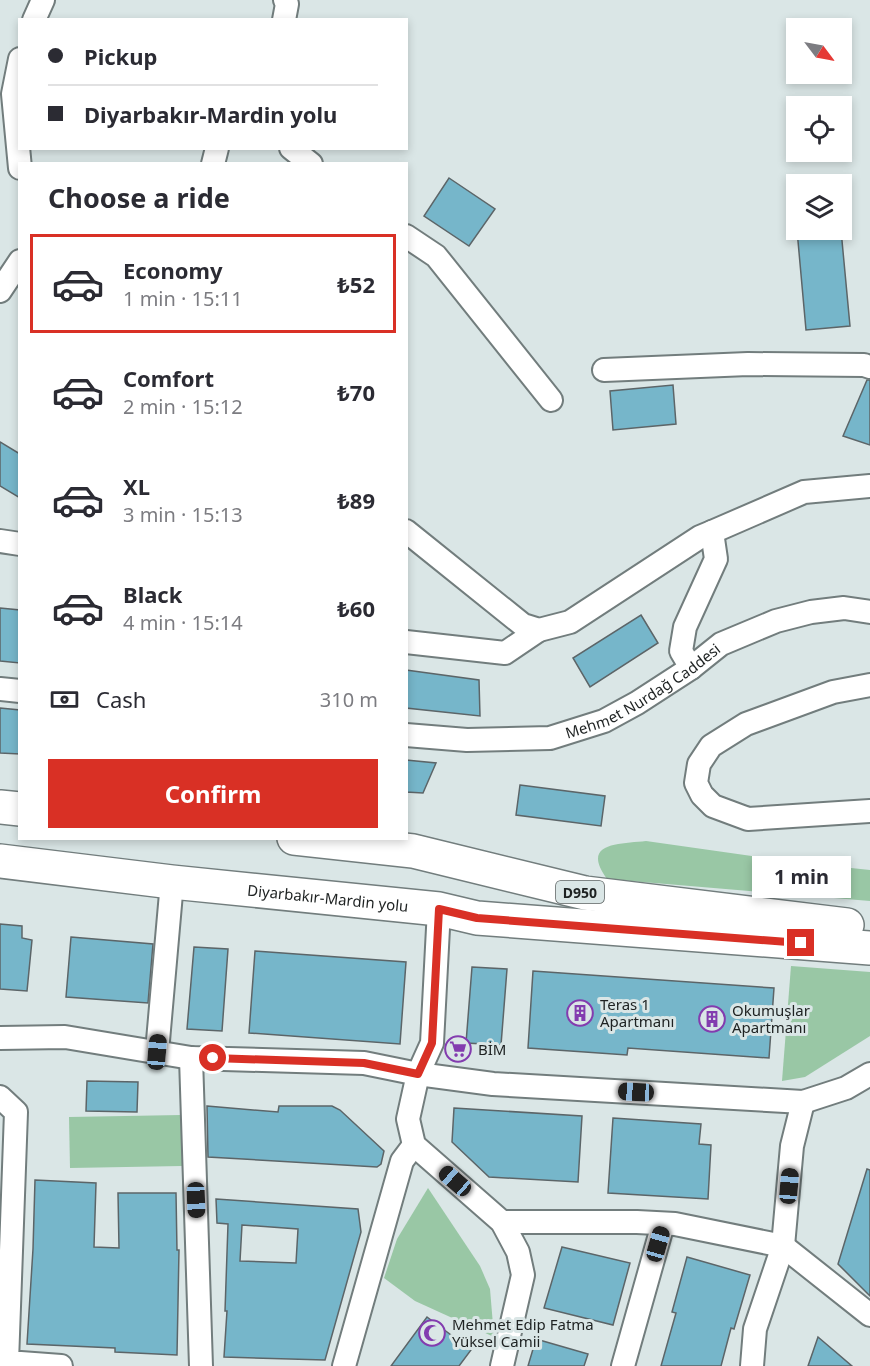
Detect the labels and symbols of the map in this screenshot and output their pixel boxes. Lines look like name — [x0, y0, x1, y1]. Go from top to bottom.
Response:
north arrow — [786, 18, 852, 84]
street label: Mehmet Nurdağ Caddesi — [563, 639, 724, 743]
callout: 1 min — [752, 856, 850, 898]
street label: Diyarbakır-Mardin yolu — [246, 880, 409, 916]
road number: D950 — [556, 881, 604, 903]
route end — [787, 929, 814, 956]
place label: Teras 1 Apartmanı — [600, 994, 674, 1031]
building icon: Teras 1 Apartmanı — [565, 998, 595, 1028]
place label: Okumuşlar Apartmanı — [732, 1000, 810, 1037]
building icon: Okumuşlar Apartmanı — [697, 1004, 727, 1034]
car — [146, 1033, 168, 1071]
supermarket icon: BİM — [443, 1034, 473, 1064]
place label: BİM — [478, 1039, 506, 1059]
route start — [199, 1044, 226, 1071]
car — [618, 1082, 654, 1102]
car — [436, 1162, 474, 1200]
car — [778, 1167, 800, 1205]
car — [186, 1182, 206, 1218]
car — [644, 1224, 672, 1264]
place label: Mehmet Edip Fatma Yüksel Camii — [452, 1314, 594, 1351]
mosque icon: Mehmet Edip Fatma Yüksel Camii — [417, 1318, 447, 1348]

